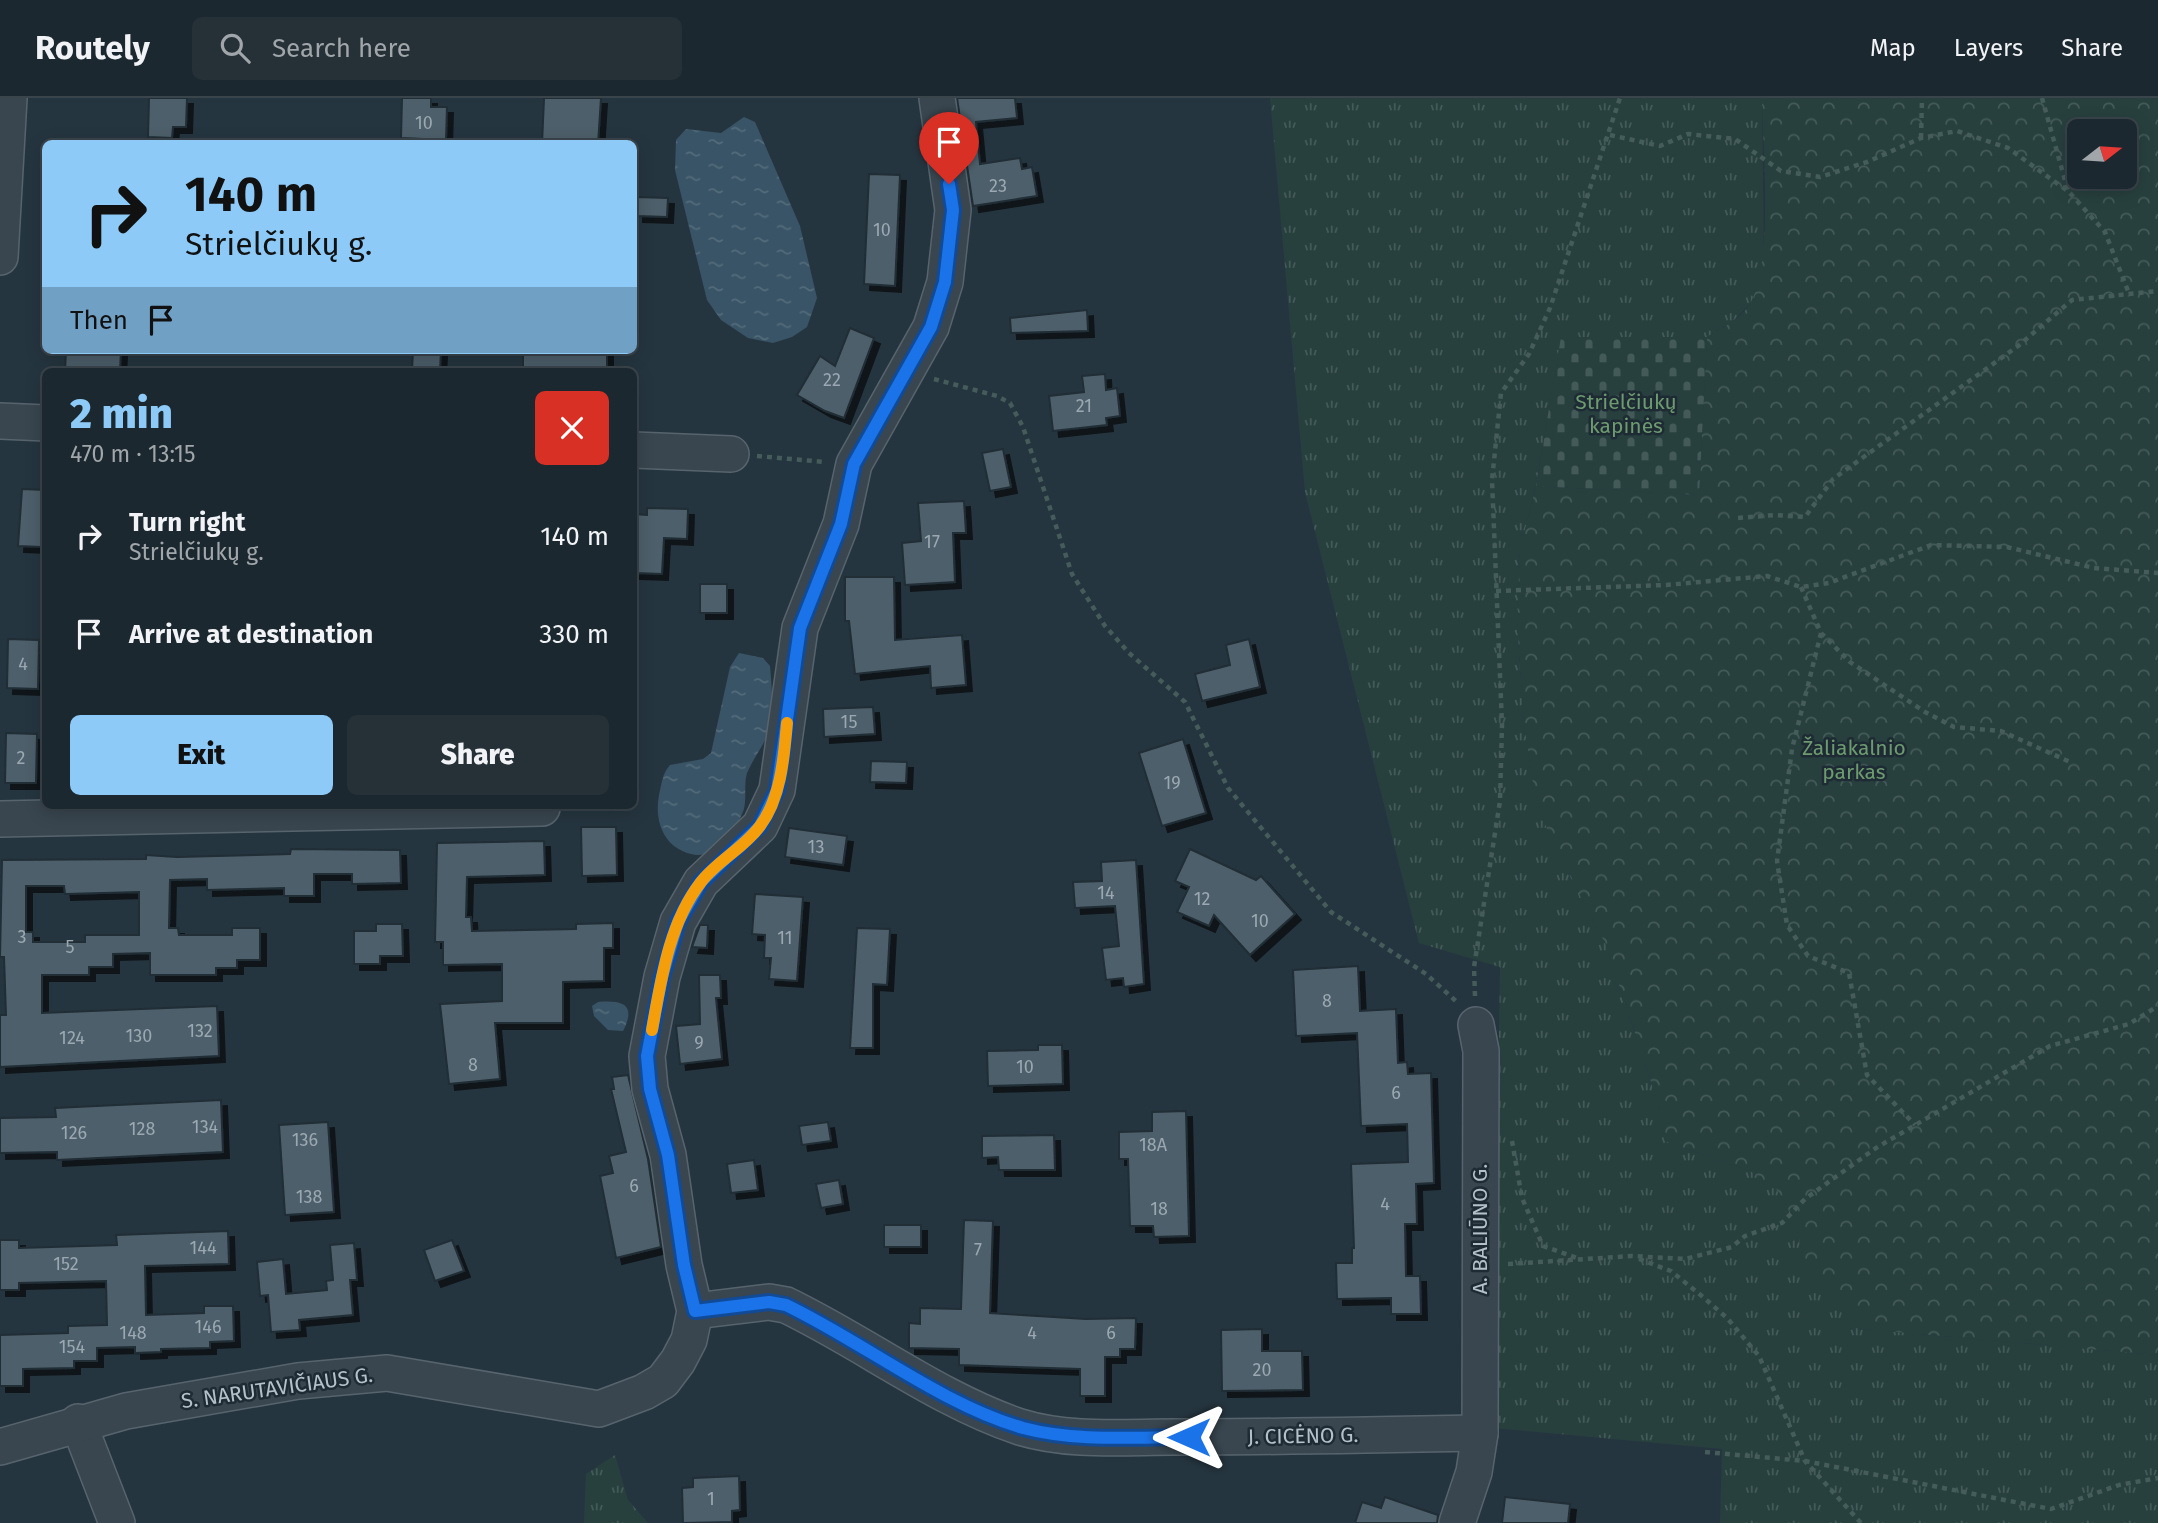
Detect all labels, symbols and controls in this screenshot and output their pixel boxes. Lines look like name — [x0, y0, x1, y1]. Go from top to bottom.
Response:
search box — [192, 17, 682, 80]
text: Routely — [35, 28, 150, 68]
icon: search — [216, 29, 254, 67]
text: Search here — [272, 33, 411, 64]
text: Map — [1870, 34, 1916, 62]
text: Layers — [1954, 34, 2023, 62]
text: Share — [2061, 34, 2123, 62]
house number: 10 — [415, 112, 433, 134]
pin — [919, 112, 979, 184]
north arrow — [2067, 119, 2137, 189]
map controls — [2067, 119, 2137, 189]
icon: arrive — [930, 123, 968, 161]
text: 140 m — [185, 165, 317, 224]
icon: right — [70, 168, 161, 259]
house number: 23 — [989, 175, 1007, 197]
house number: 10 — [873, 219, 891, 241]
text: Strielčiukų g. — [185, 225, 373, 263]
icon: arrive — [142, 301, 180, 339]
text: Then — [70, 305, 128, 336]
house number: 22 — [823, 369, 841, 391]
text: 2 min — [70, 389, 173, 439]
park label: Strielčiukų kapinės — [1575, 389, 1677, 439]
button: close — [535, 391, 609, 465]
house number: 21 — [1076, 395, 1092, 417]
text: 470 m · 13:15 — [70, 440, 196, 468]
text: Turn right — [129, 507, 246, 538]
icon: right — [70, 517, 108, 555]
text: 140 m — [540, 521, 609, 552]
house number: 17 — [924, 531, 940, 553]
text: Strielčiukų g. — [129, 538, 264, 566]
icon: arrive — [70, 615, 108, 653]
text: Arrive at destination — [129, 619, 373, 650]
text: 330 m — [539, 619, 609, 650]
house number: 4 — [18, 653, 28, 675]
house number: 15 — [841, 711, 857, 733]
button: Exit — [70, 715, 333, 795]
button: Share — [347, 715, 609, 795]
park label: Žaliakalnio parkas — [1802, 735, 1906, 785]
house number: 2 — [17, 747, 26, 769]
house number: 19 — [1163, 772, 1181, 794]
house number: 13 — [808, 836, 824, 858]
house number: 14 — [1097, 882, 1115, 904]
house number: 12 — [1194, 888, 1210, 910]
house number: 10 — [1251, 910, 1269, 932]
house number: 3 — [18, 926, 26, 948]
house number: 11 — [777, 927, 793, 949]
house number: 5 — [65, 936, 75, 958]
house number: 8 — [1322, 990, 1332, 1012]
house number: 132 — [187, 1020, 213, 1042]
house number: 130 — [126, 1025, 152, 1047]
house number: 124 — [59, 1027, 85, 1049]
house number: 9 — [694, 1032, 704, 1054]
house number: 8 — [468, 1054, 478, 1076]
house number: 10 — [1016, 1056, 1034, 1078]
house number: 6 — [1391, 1082, 1401, 1104]
house number: 134 — [192, 1116, 219, 1138]
house number: 128 — [129, 1118, 155, 1140]
house number: 126 — [61, 1122, 87, 1144]
house number: 136 — [292, 1129, 318, 1151]
house number: 18A — [1139, 1134, 1168, 1156]
street label: A. BALIŪNO G. — [1467, 1164, 1493, 1294]
house number: 6 — [629, 1175, 639, 1197]
house number: 138 — [296, 1186, 322, 1208]
house number: 4 — [1380, 1193, 1390, 1215]
house number: 18 — [1150, 1198, 1168, 1220]
house number: 144 — [190, 1237, 217, 1259]
house number: 7 — [974, 1239, 982, 1261]
house number: 152 — [53, 1253, 79, 1275]
house number: 146 — [195, 1316, 221, 1338]
house number: 148 — [119, 1322, 147, 1344]
house number: 4 — [1027, 1322, 1037, 1344]
house number: 6 — [1106, 1322, 1116, 1344]
house number: 154 — [59, 1336, 86, 1358]
house number: 20 — [1253, 1359, 1271, 1381]
street label: S. NARUTAVIČIAUS G. — [180, 1362, 374, 1414]
position arrow — [1152, 1400, 1226, 1474]
street label: J. CICĖNO G. — [1247, 1422, 1359, 1450]
house number: 1 — [707, 1488, 715, 1510]

